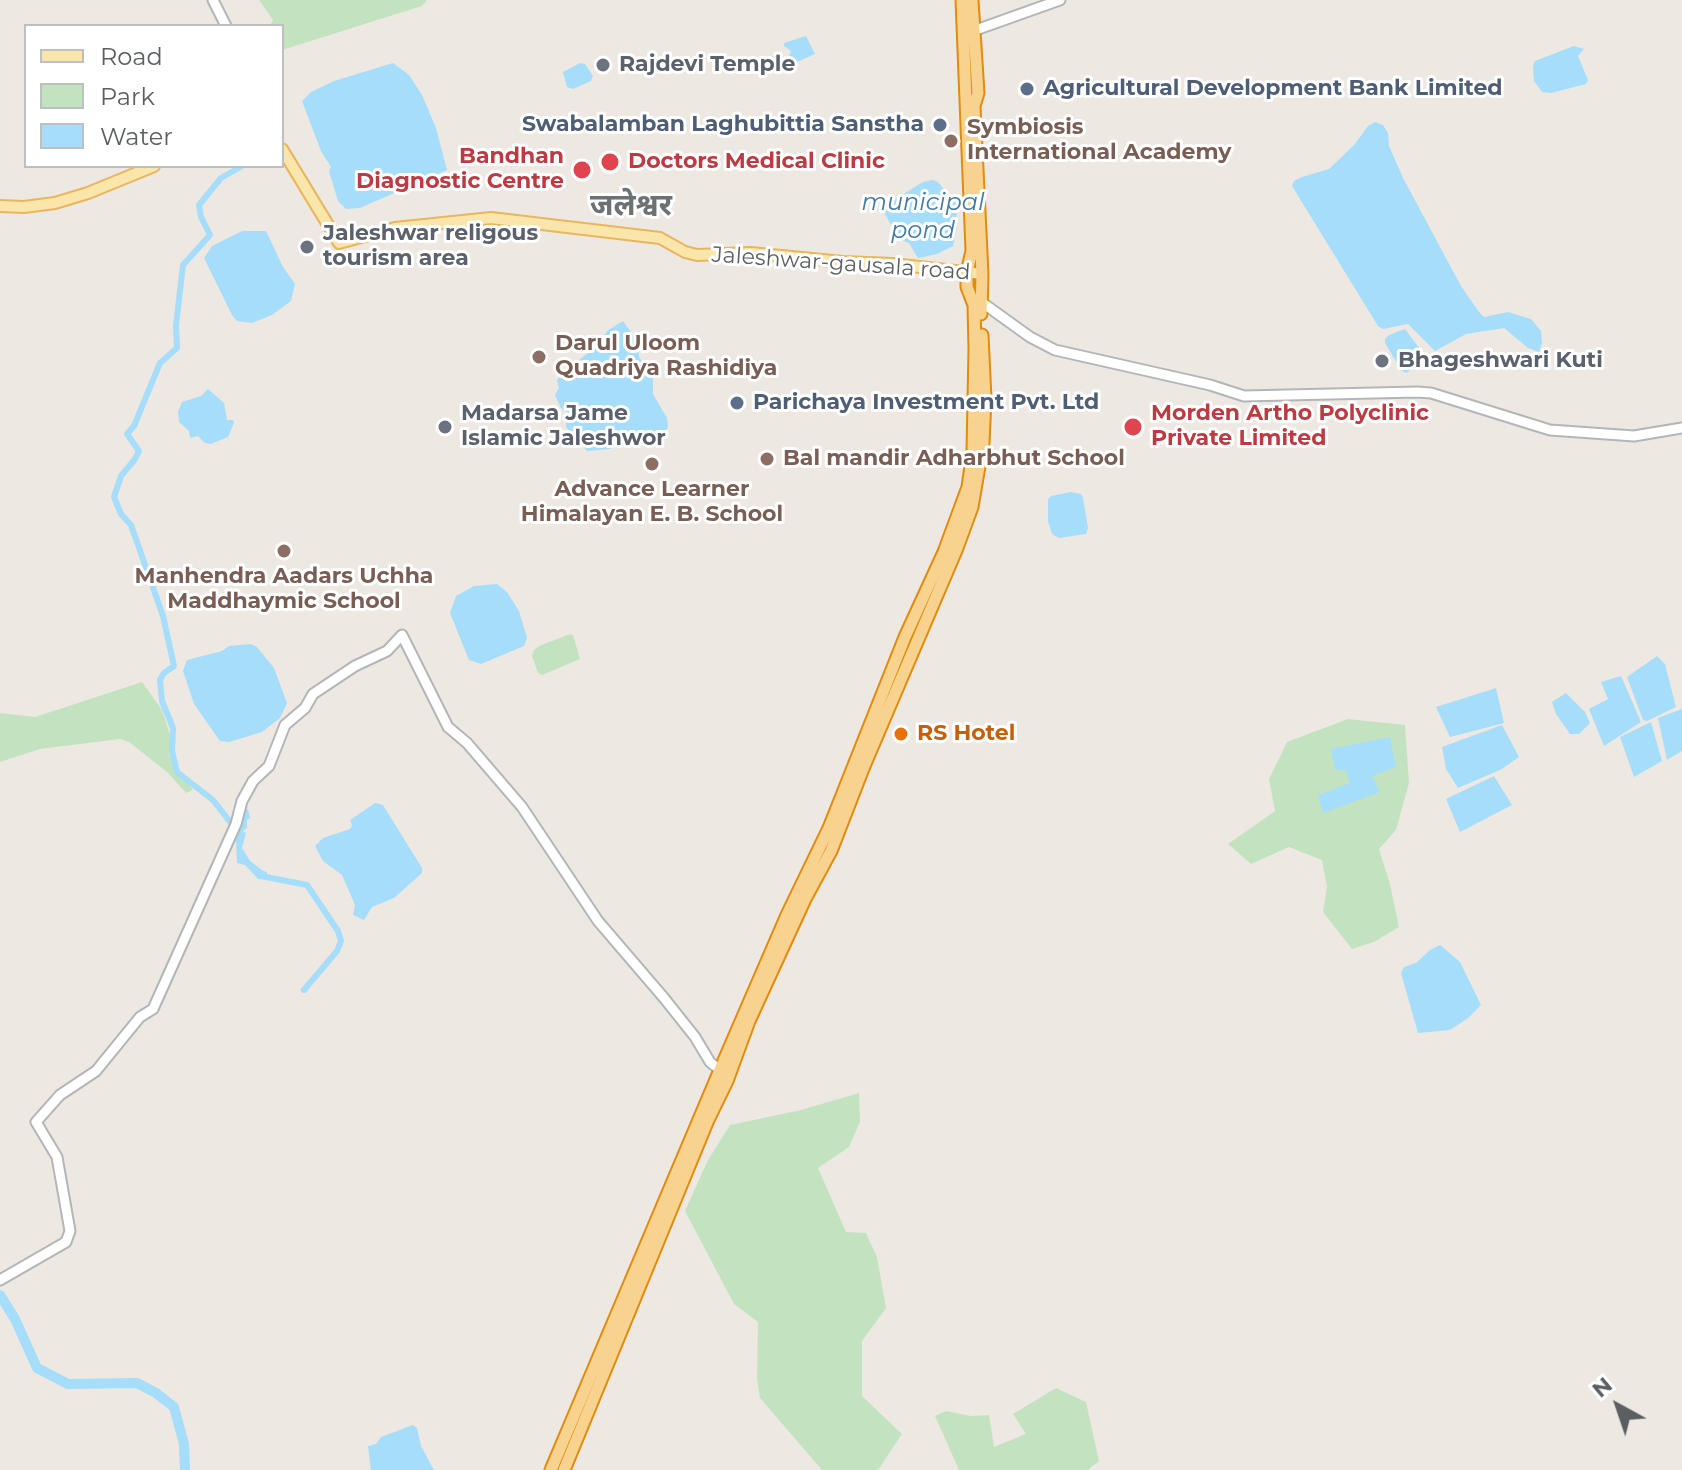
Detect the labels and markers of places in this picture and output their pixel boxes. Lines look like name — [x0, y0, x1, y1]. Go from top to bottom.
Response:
place label: Rajdevi Temple — [619, 52, 795, 78]
marker: Rajdevi Temple — [594, 56, 612, 74]
place label: Agricultural Development Bank Limited — [1043, 76, 1503, 102]
marker: Agricultural Development Bank Limited — [1018, 80, 1036, 98]
place label: Swabalamban Laghubittia Sanstha — [522, 112, 924, 138]
place label: Symbiosis International Academy — [967, 115, 1231, 166]
marker: Swabalamban Laghubittia Sanstha — [931, 116, 949, 134]
marker: Symbiosis International Academy — [942, 132, 960, 150]
place label: Bandhan Diagnostic Centre — [356, 144, 564, 196]
place label: Doctors Medical Clinic — [628, 149, 885, 175]
marker: Doctors Medical Clinic — [599, 151, 621, 173]
marker: Bandhan Diagnostic Centre — [571, 159, 593, 181]
place label: Jaleshwar religous tourism area — [323, 221, 538, 272]
marker: Jaleshwar religous tourism area — [298, 238, 316, 256]
place label: Darul Uloom Quadriya Rashidiya — [555, 331, 777, 382]
marker: Darul Uloom Quadriya Rashidiya — [530, 348, 548, 366]
place label: Bhageshwari Kuti — [1398, 348, 1603, 374]
marker: Bhageshwari Kuti — [1373, 352, 1391, 370]
place label: Parichaya Investment Pvt. Ltd — [753, 390, 1099, 416]
marker: Parichaya Investment Pvt. Ltd — [728, 394, 746, 412]
place label: Madarsa Jame Islamic Jaleshwor — [461, 401, 666, 452]
place label: Morden Artho Polyclinic Private Limited — [1151, 401, 1429, 452]
marker: Morden Artho Polyclinic Private Limited — [1122, 416, 1144, 438]
marker: Madarsa Jame Islamic Jaleshwor — [436, 418, 454, 436]
place label: Bal mandir Adharbhut School — [783, 446, 1125, 472]
marker: Bal mandir Adharbhut School — [758, 450, 776, 468]
marker: Advance Learner Himalayan E. B. School — [643, 455, 661, 473]
place label: Advance Learner Himalayan E. B. School — [521, 477, 783, 528]
marker: Manhendra Aadars Uchha Maddhaymic School — [275, 542, 293, 560]
place label: Manhendra Aadars Uchha Maddhaymic School — [135, 564, 433, 616]
place label: RS Hotel — [917, 721, 1015, 747]
marker: RS Hotel — [892, 725, 910, 743]

